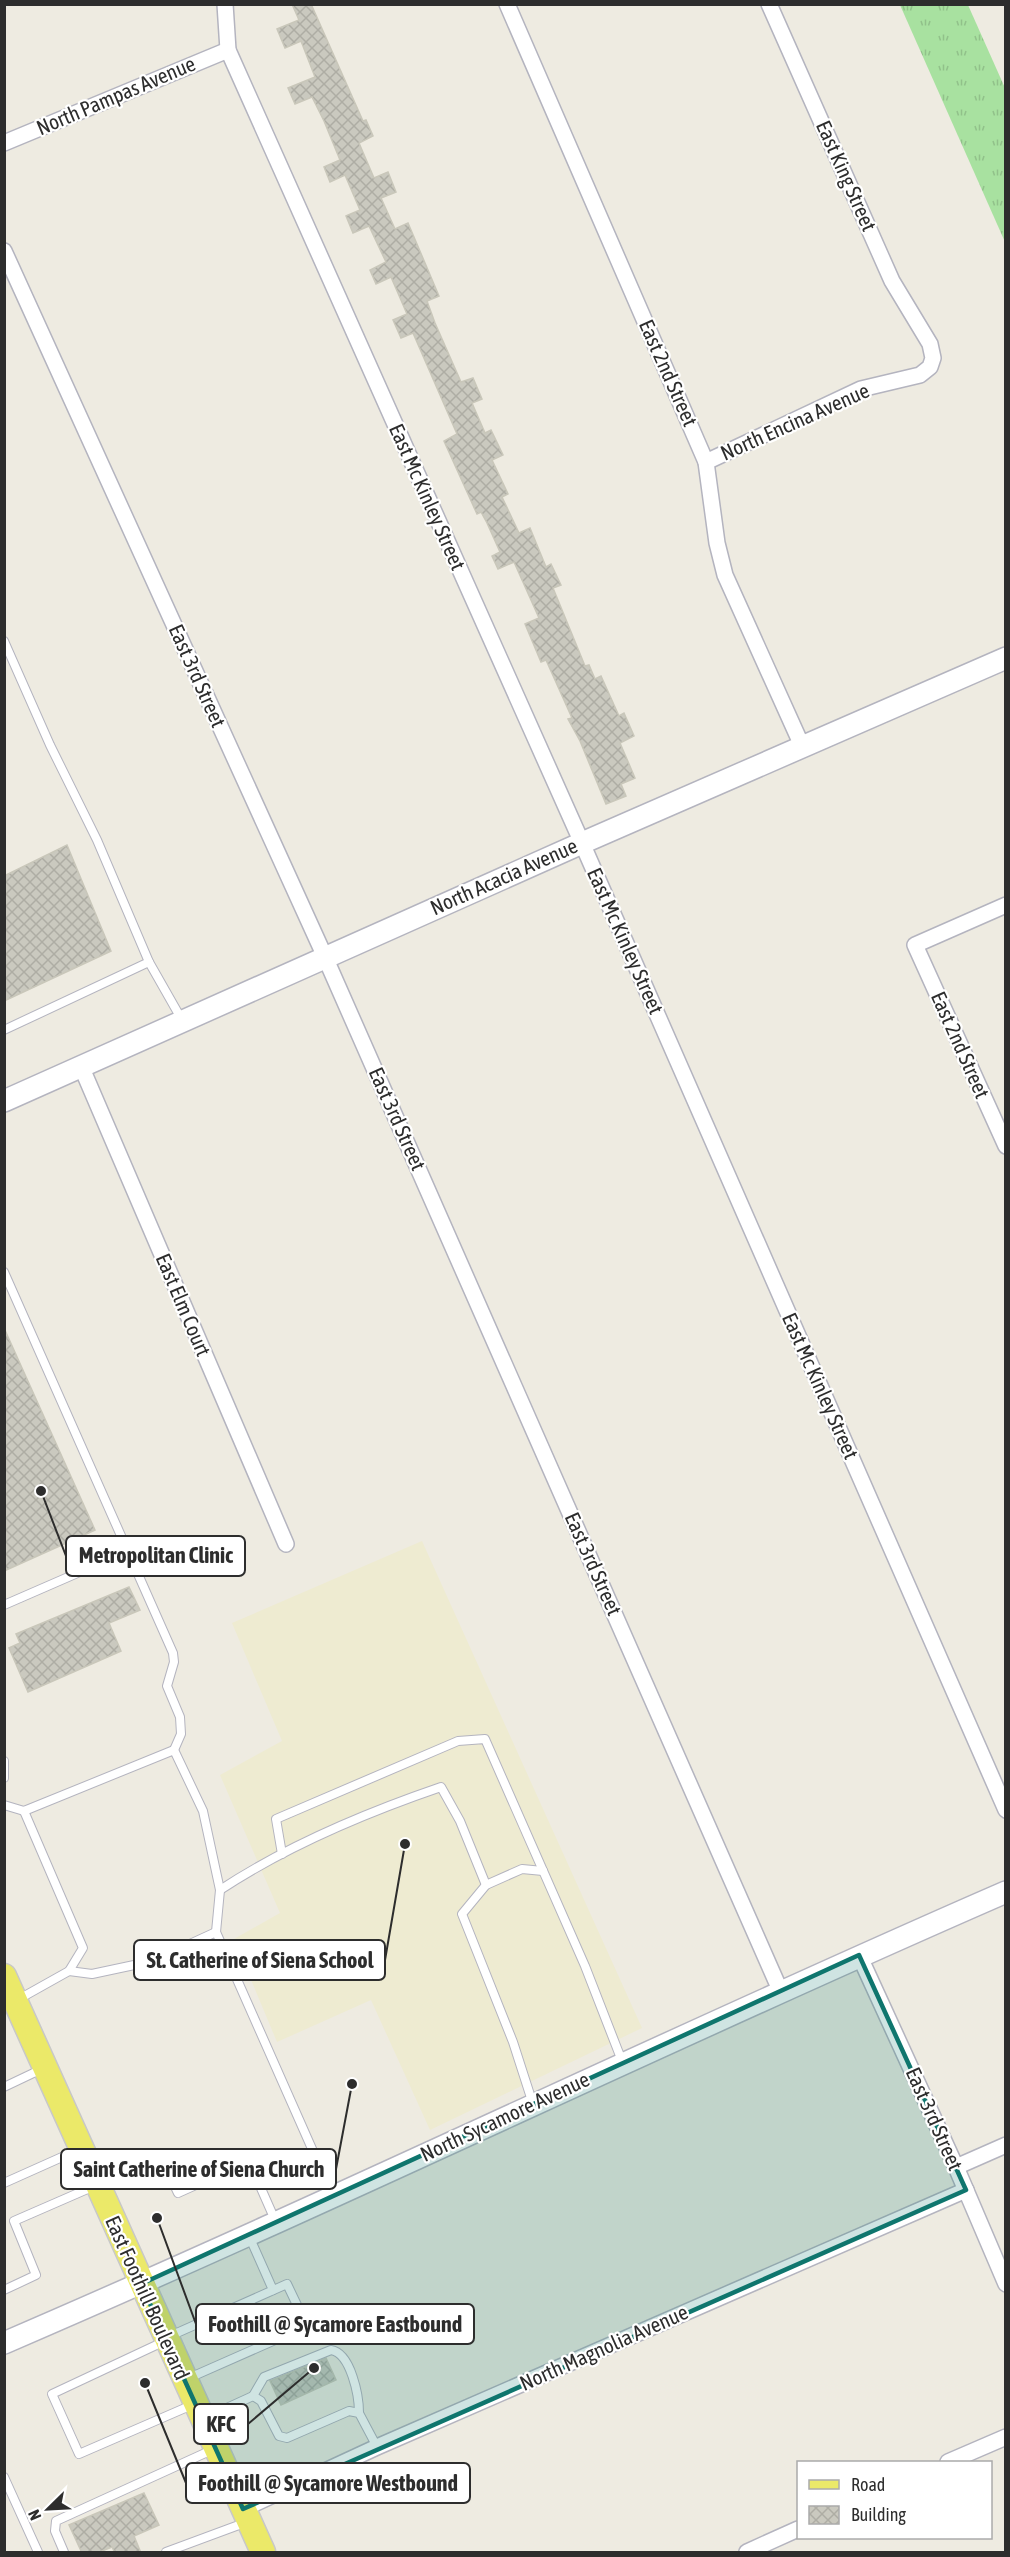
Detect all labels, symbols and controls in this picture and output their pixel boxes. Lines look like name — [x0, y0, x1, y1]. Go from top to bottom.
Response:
street label: North Pampas Avenue — [33, 51, 199, 139]
street label: East King Street — [812, 117, 882, 235]
street label: East 2nd Street — [635, 316, 703, 430]
street label: North Encina Avenue — [717, 378, 873, 465]
street label: East Mc Kinley Street — [385, 420, 471, 573]
street label: East 3rd Street — [165, 620, 231, 731]
street label: North Acacia Avenue — [426, 833, 581, 919]
street label: East Mc Kinley Street — [583, 864, 669, 1017]
street label: East 2nd Street — [927, 988, 995, 1102]
street label: East 3rd Street — [365, 1063, 431, 1174]
street label: East Elm Court — [152, 1250, 216, 1359]
street label: East Mc Kinley Street — [778, 1309, 864, 1462]
street label: East 3rd Street — [561, 1508, 627, 1619]
callout: Metropolitan Clinic — [66, 1536, 245, 1576]
text: Metropolitan Clinic — [79, 1542, 234, 1568]
callout: St. Catherine of Siena School — [134, 1940, 385, 1980]
text: St. Catherine of Siena School — [146, 1947, 375, 1973]
street label: East 3rd Street — [902, 2063, 968, 2174]
street label: North Sycamore Avenue — [416, 2066, 593, 2166]
callout: Saint Catherine of Siena Church — [61, 2149, 336, 2189]
text: Saint Catherine of Siena Church — [73, 2156, 325, 2182]
street label: East Foothill Boulevard — [101, 2212, 195, 2383]
street label: North Magnolia Avenue — [516, 2299, 691, 2395]
callout: Foothill @ Sycamore Eastbound — [196, 2304, 474, 2344]
text: Foothill @ Sycamore Eastbound — [208, 2311, 462, 2337]
callout: KFC — [194, 2404, 248, 2444]
text: KFC — [206, 2411, 236, 2437]
legend — [797, 2461, 992, 2539]
callout: Foothill @ Sycamore Westbound — [186, 2463, 470, 2503]
text: Foothill @ Sycamore Westbound — [198, 2470, 458, 2496]
text: Road — [851, 2474, 885, 2495]
north arrow — [18, 2479, 78, 2539]
text: Building — [851, 2504, 906, 2525]
text: N — [24, 2507, 44, 2523]

